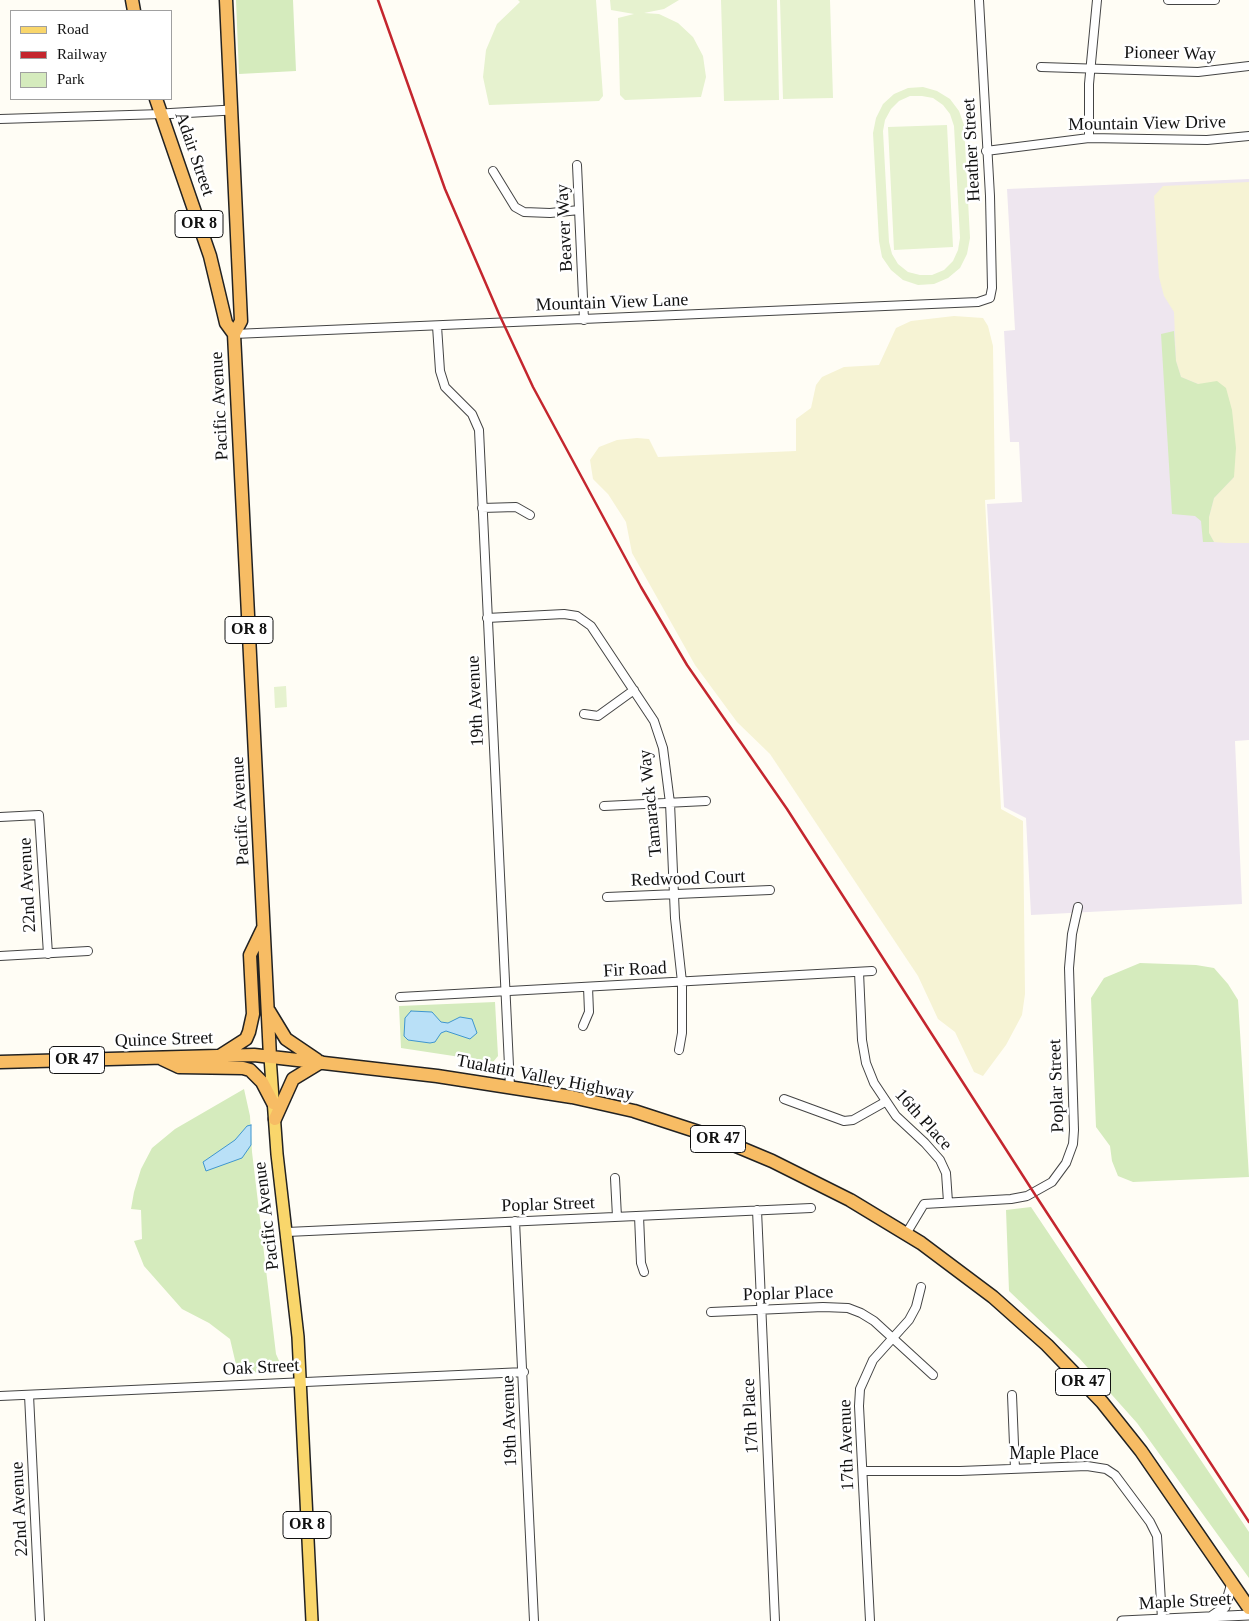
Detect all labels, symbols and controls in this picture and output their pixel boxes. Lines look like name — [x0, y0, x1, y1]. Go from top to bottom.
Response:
legend — [10, 10, 172, 100]
text: Road — [57, 21, 89, 37]
street label: Pioneer Way — [1124, 42, 1216, 66]
text: Railway — [57, 46, 107, 62]
text: Park — [57, 71, 85, 87]
street label: Heather Street — [959, 98, 985, 202]
street label: Adair Street — [170, 109, 218, 199]
street label: Mountain View Drive — [1068, 112, 1226, 136]
street label: Beaver Way — [552, 183, 578, 273]
road number: OR 8 — [175, 210, 223, 238]
street label: Mountain View Lane — [535, 290, 689, 316]
street label: Pacific Avenue — [206, 351, 234, 461]
road number: OR 8 — [225, 616, 273, 644]
street label: 19th Avenue — [463, 655, 489, 747]
street label: Tamarack Way — [635, 748, 667, 858]
street label: Pacific Avenue — [227, 756, 255, 866]
street label: 22nd Avenue — [15, 837, 41, 933]
street label: Redwood Court — [630, 866, 746, 892]
street label: Fir Road — [603, 958, 667, 982]
street label: Quince Street — [114, 1027, 214, 1053]
street label: Poplar Street — [1045, 1039, 1069, 1133]
road number: OR 47 — [50, 1046, 104, 1074]
street label: Tualatin Valley Highway — [454, 1050, 636, 1106]
street label: 16th Place — [890, 1085, 956, 1155]
road number: OR 47 — [690, 1126, 746, 1152]
street label: Pacific Avenue — [250, 1161, 284, 1271]
street label: Poplar Street — [501, 1193, 595, 1217]
street label: Poplar Place — [742, 1282, 834, 1306]
street label: Oak Street — [222, 1355, 300, 1381]
road number: OR 47 — [1056, 1368, 1110, 1395]
street label: 19th Avenue — [498, 1375, 522, 1467]
street label: 17th Place — [738, 1378, 764, 1454]
street label: 17th Avenue — [835, 1399, 859, 1491]
street label: Maple Place — [1009, 1443, 1099, 1465]
street label: 22nd Avenue — [7, 1461, 33, 1557]
road number: OR 8 — [283, 1512, 331, 1538]
street label: Maple Street — [1138, 1589, 1232, 1615]

